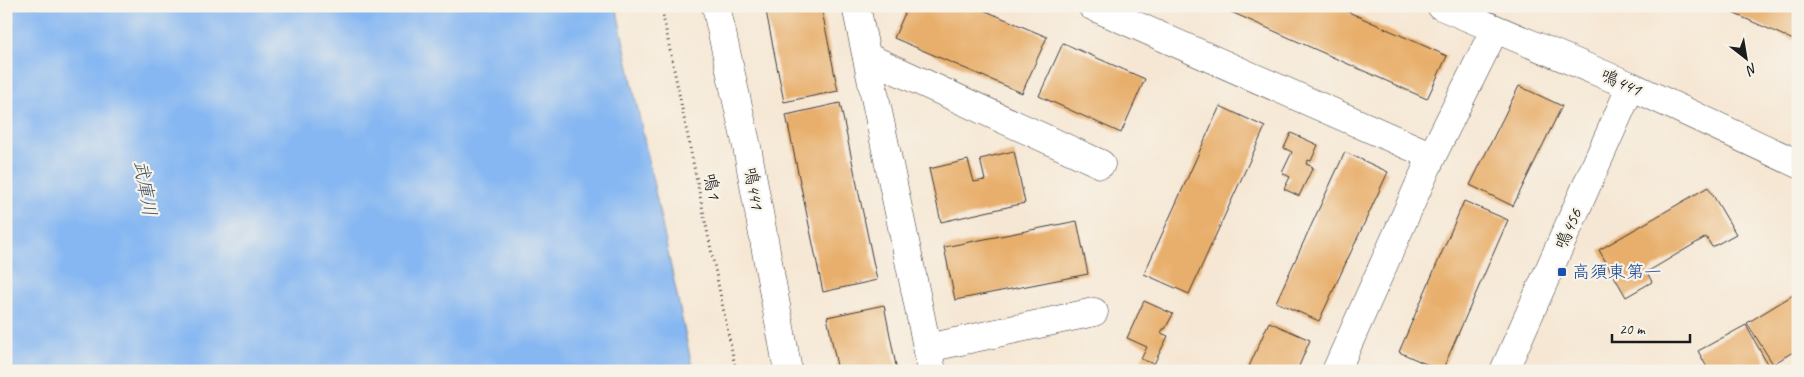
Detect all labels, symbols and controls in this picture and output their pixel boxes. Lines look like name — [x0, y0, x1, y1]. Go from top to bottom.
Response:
north arrow — [1722, 32, 1772, 82]
text: N — [1742, 59, 1761, 79]
street label: 鳴441 — [1597, 63, 1646, 101]
water label: 武庫川 — [128, 158, 162, 218]
street label: 鳴441 — [739, 165, 769, 212]
street label: 鳴1 — [699, 171, 726, 202]
street label: 鳴456 — [1549, 204, 1587, 253]
place label: 高須東第一 — [1572, 261, 1662, 283]
marker: 高須東第一 — [1556, 266, 1568, 278]
scale bar — [1612, 312, 1689, 344]
text: 20 m — [1619, 320, 1646, 339]

